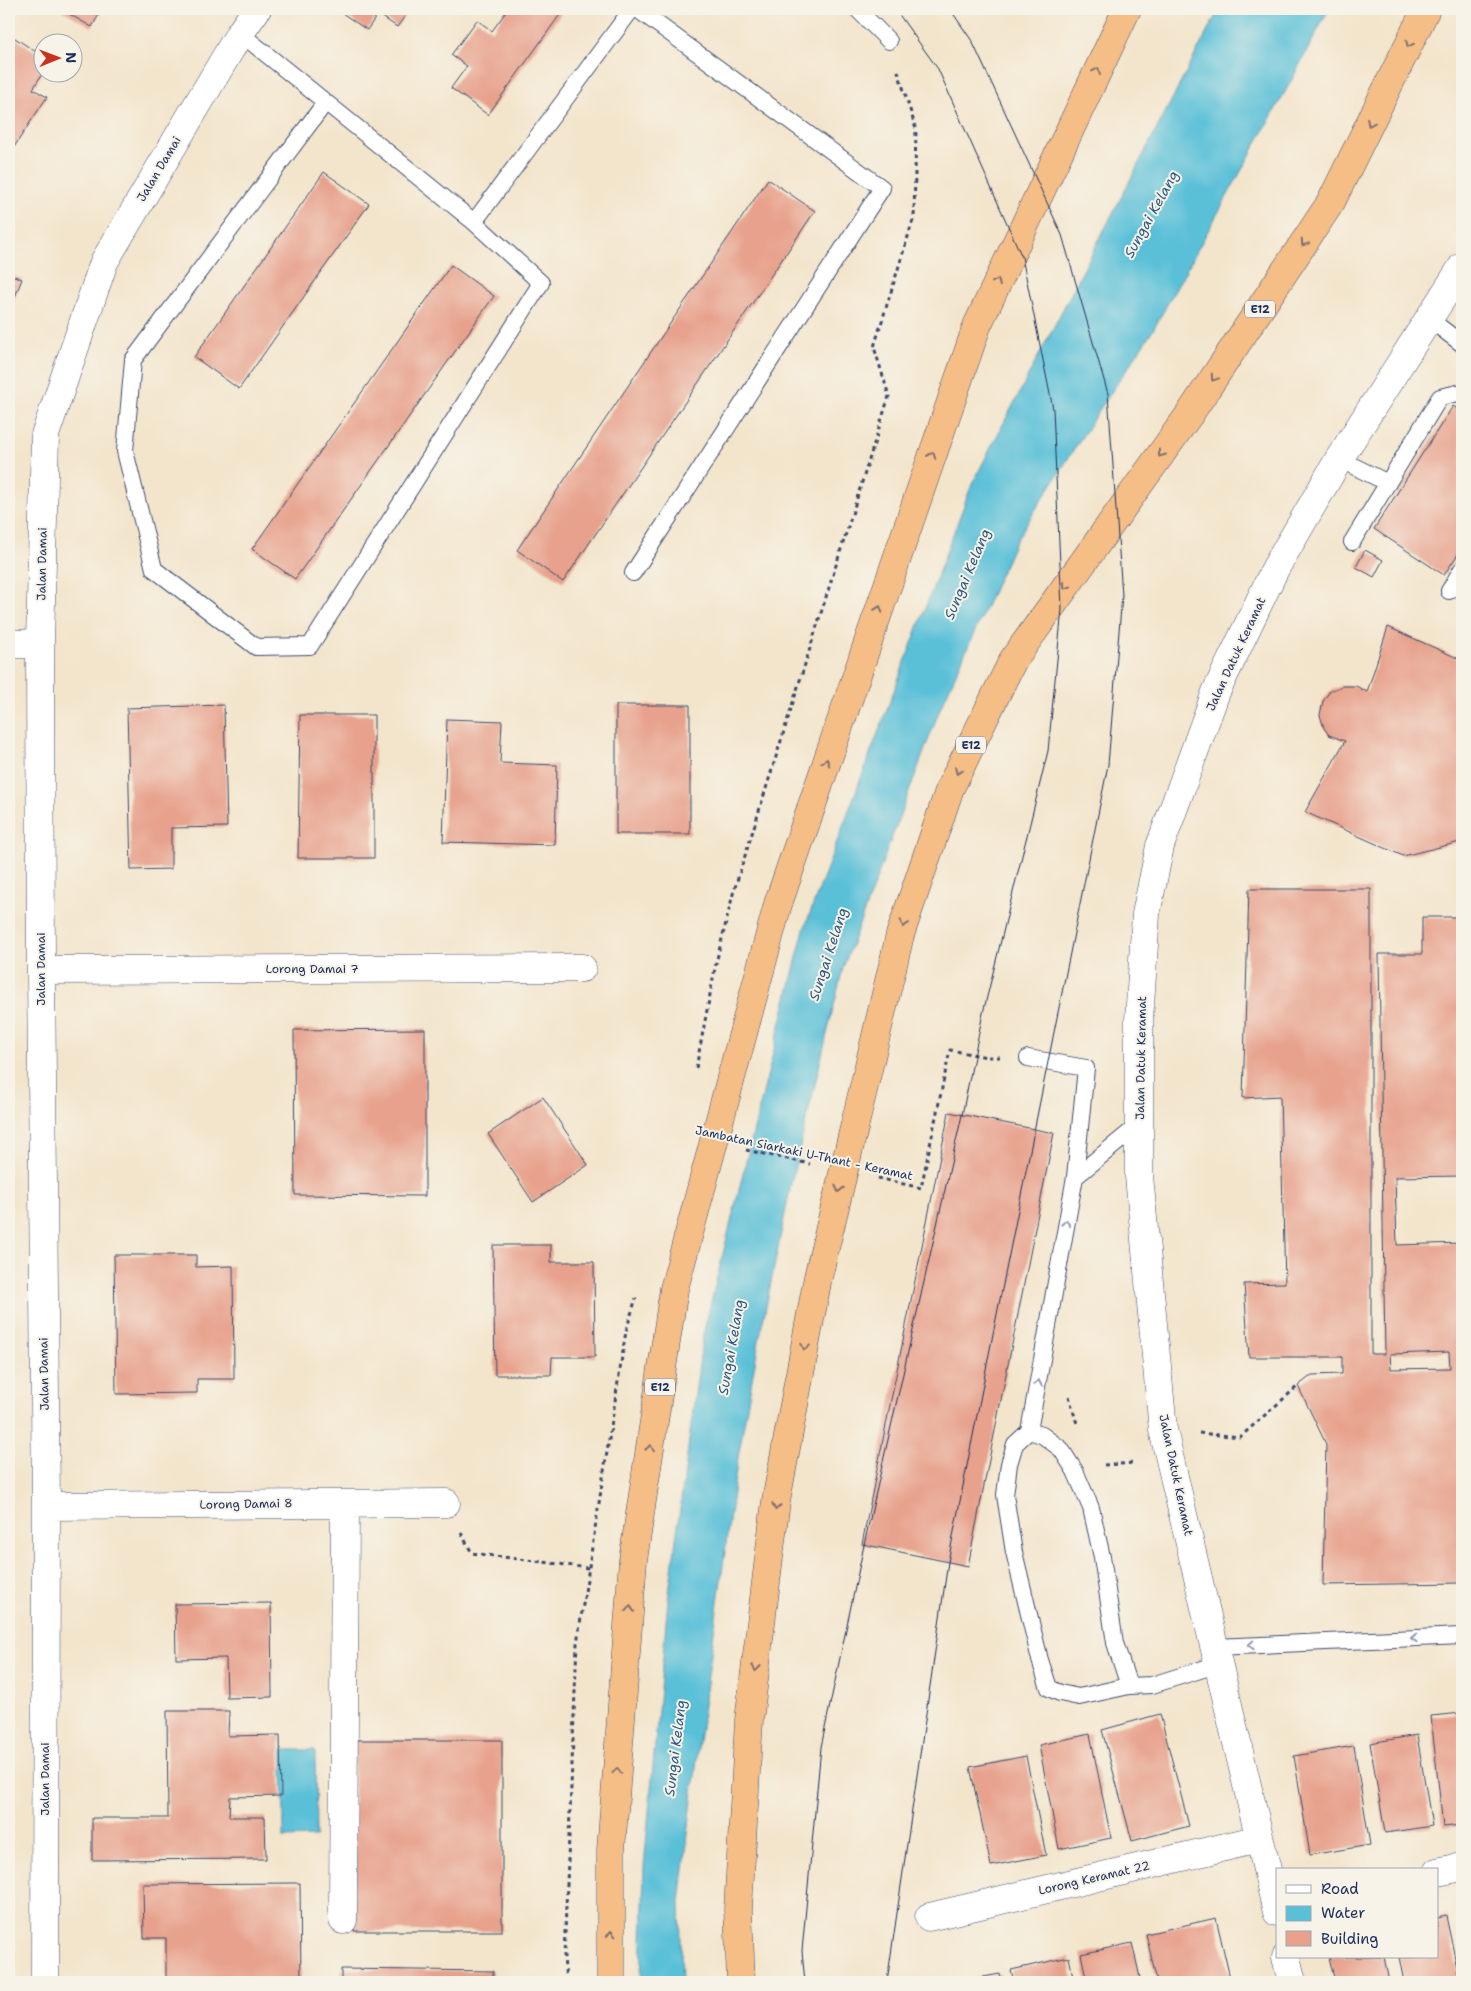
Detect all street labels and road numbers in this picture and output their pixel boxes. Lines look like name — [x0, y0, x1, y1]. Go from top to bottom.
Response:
street label: Jalan Damai — [133, 133, 185, 205]
road number: E12 — [1245, 300, 1275, 318]
street label: Jalan Damai — [33, 527, 51, 601]
street label: Jalan Datuk Keramat — [1203, 594, 1269, 714]
road number: E12 — [956, 736, 986, 754]
street label: Jalan Damai — [33, 932, 49, 1006]
street label: Lorong Damai 7 — [265, 961, 359, 977]
street label: Jalan Datuk Keramat — [1132, 996, 1150, 1120]
street label: Jambatan Siarkaki U-Thant - Keramat — [694, 1122, 914, 1184]
street label: Jalan Damai — [35, 1337, 53, 1411]
road number: E12 — [645, 1378, 675, 1395]
street label: Jalan Datuk Keramat — [1155, 1413, 1197, 1537]
street label: Lorong Damai 8 — [199, 1495, 293, 1513]
street label: Jalan Damai — [37, 1742, 53, 1816]
street label: Lorong Keramat 22 — [1037, 1857, 1151, 1899]

